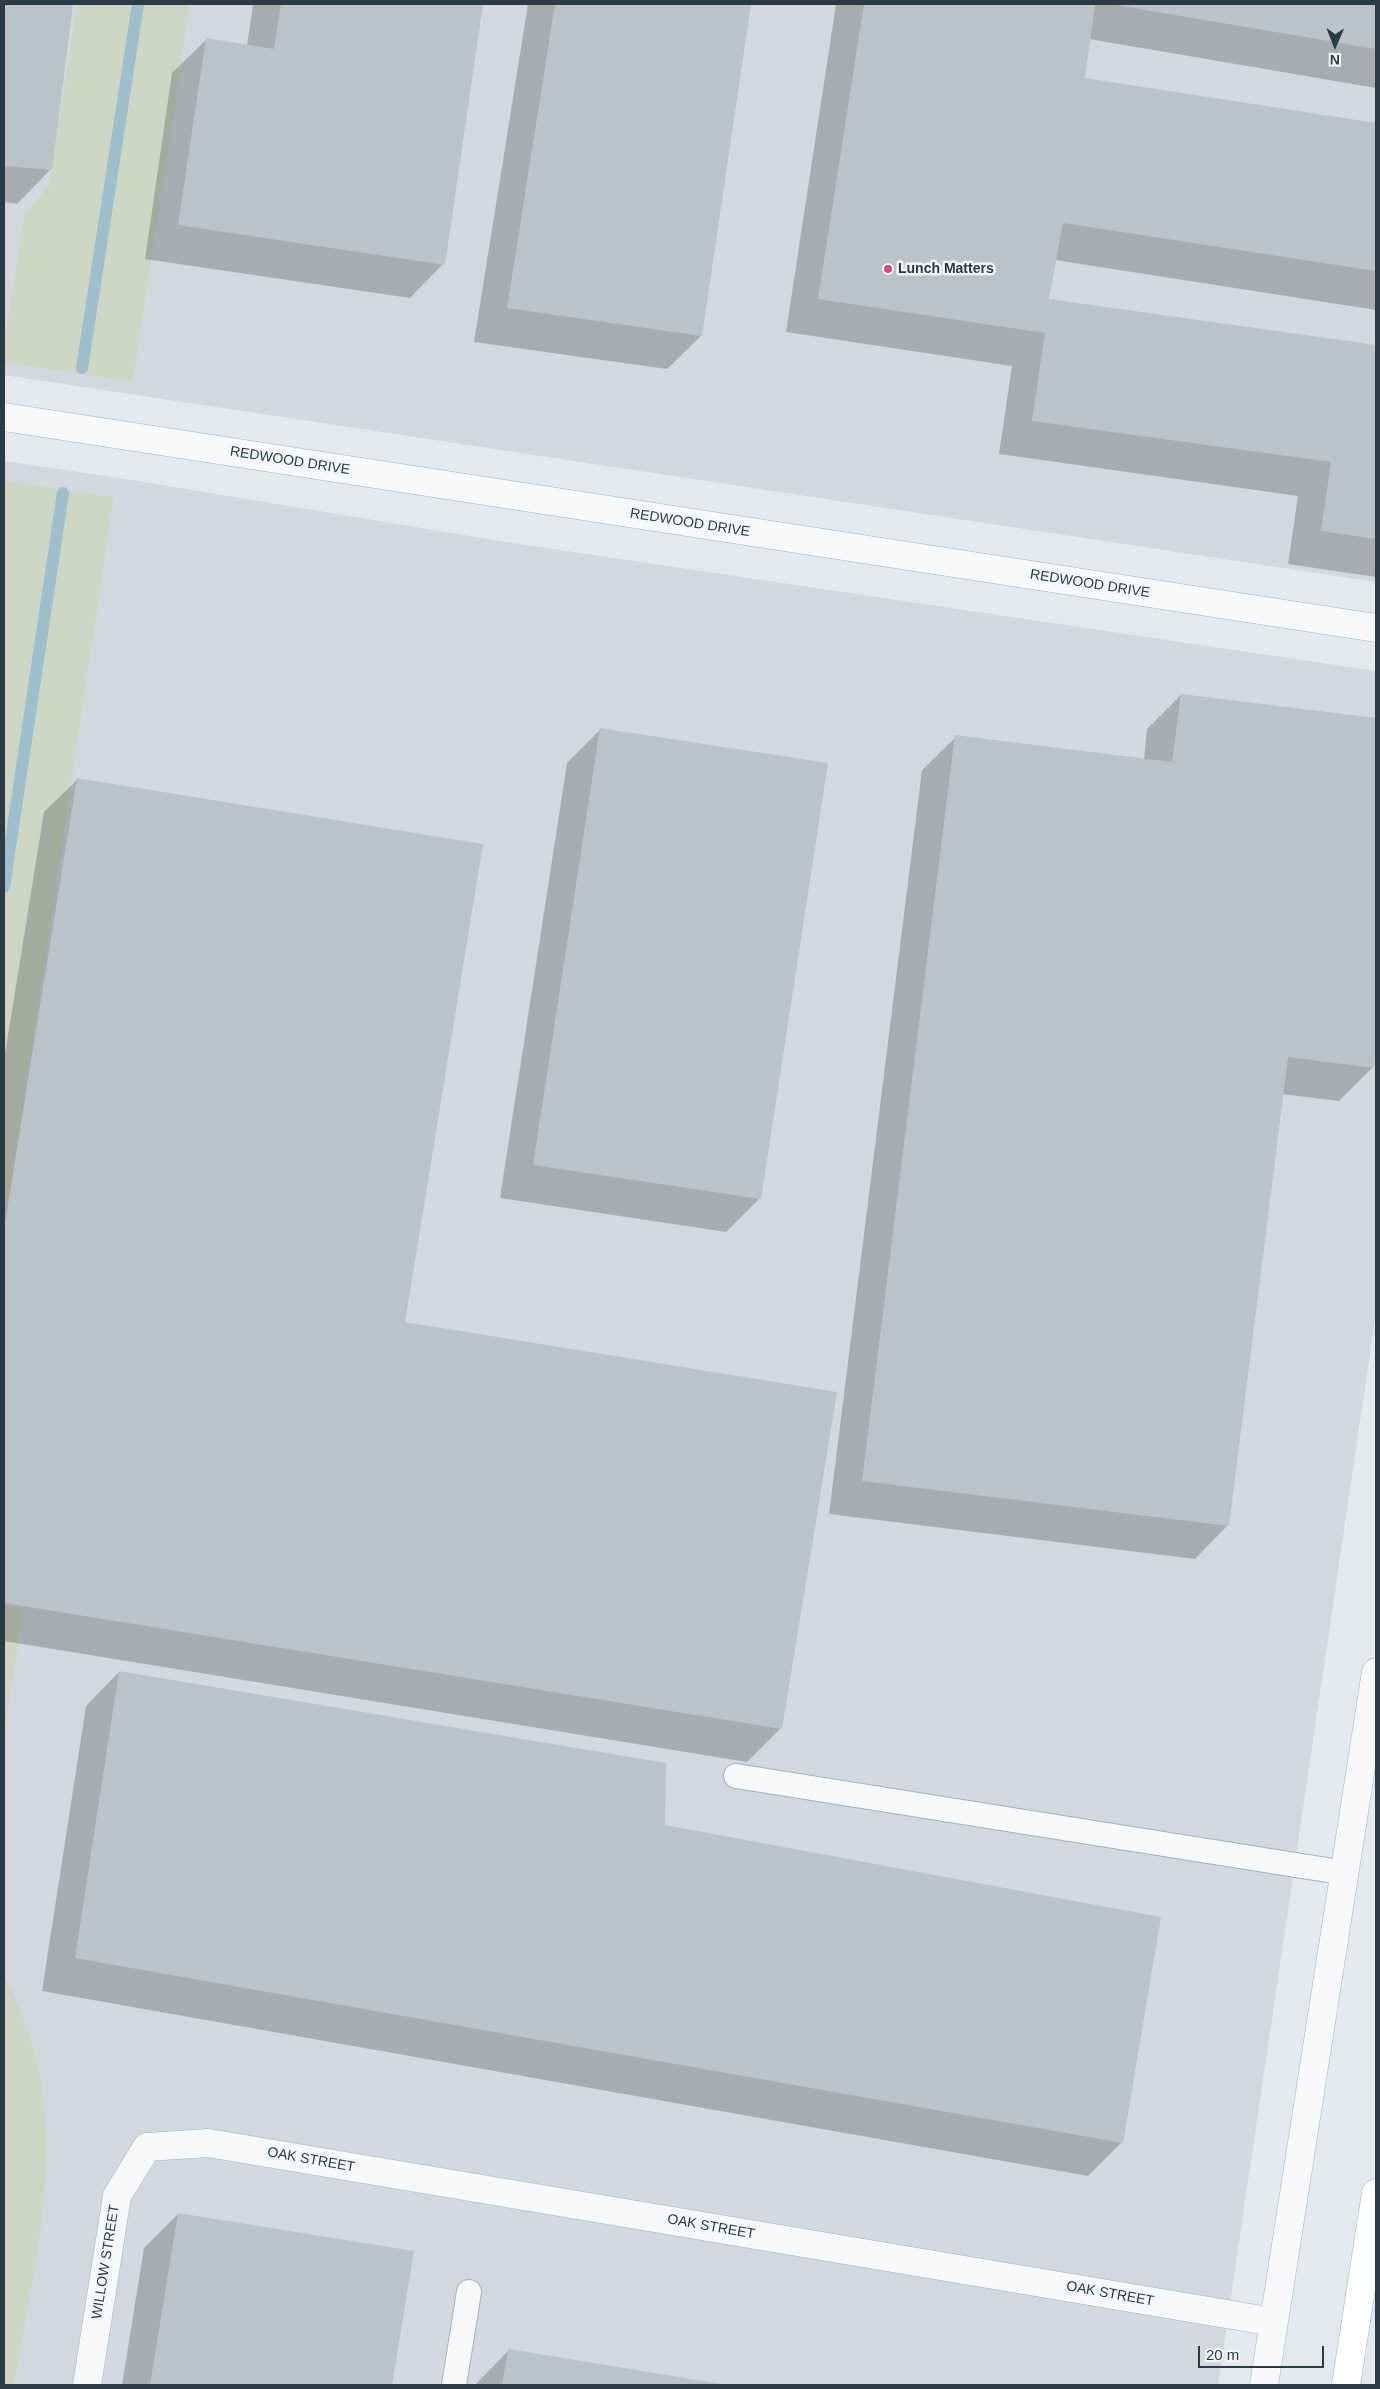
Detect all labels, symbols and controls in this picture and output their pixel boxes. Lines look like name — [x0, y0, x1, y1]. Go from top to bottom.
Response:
north arrow — [1310, 20, 1360, 70]
text: N — [1330, 52, 1340, 68]
place label: Lunch Matters — [898, 261, 994, 277]
marker: Lunch Matters — [882, 263, 894, 275]
street label: REDWOOD DRIVE — [229, 443, 351, 479]
street label: REDWOOD DRIVE — [629, 505, 751, 541]
street label: REDWOOD DRIVE — [1029, 566, 1151, 602]
street label: OAK STREET — [266, 2144, 356, 2176]
street label: WILLOW STREET — [89, 2203, 123, 2321]
street label: OAK STREET — [666, 2211, 756, 2243]
street label: OAK STREET — [1065, 2278, 1155, 2310]
scale bar — [1200, 2336, 1326, 2368]
text: 20 m — [1206, 2346, 1239, 2363]

